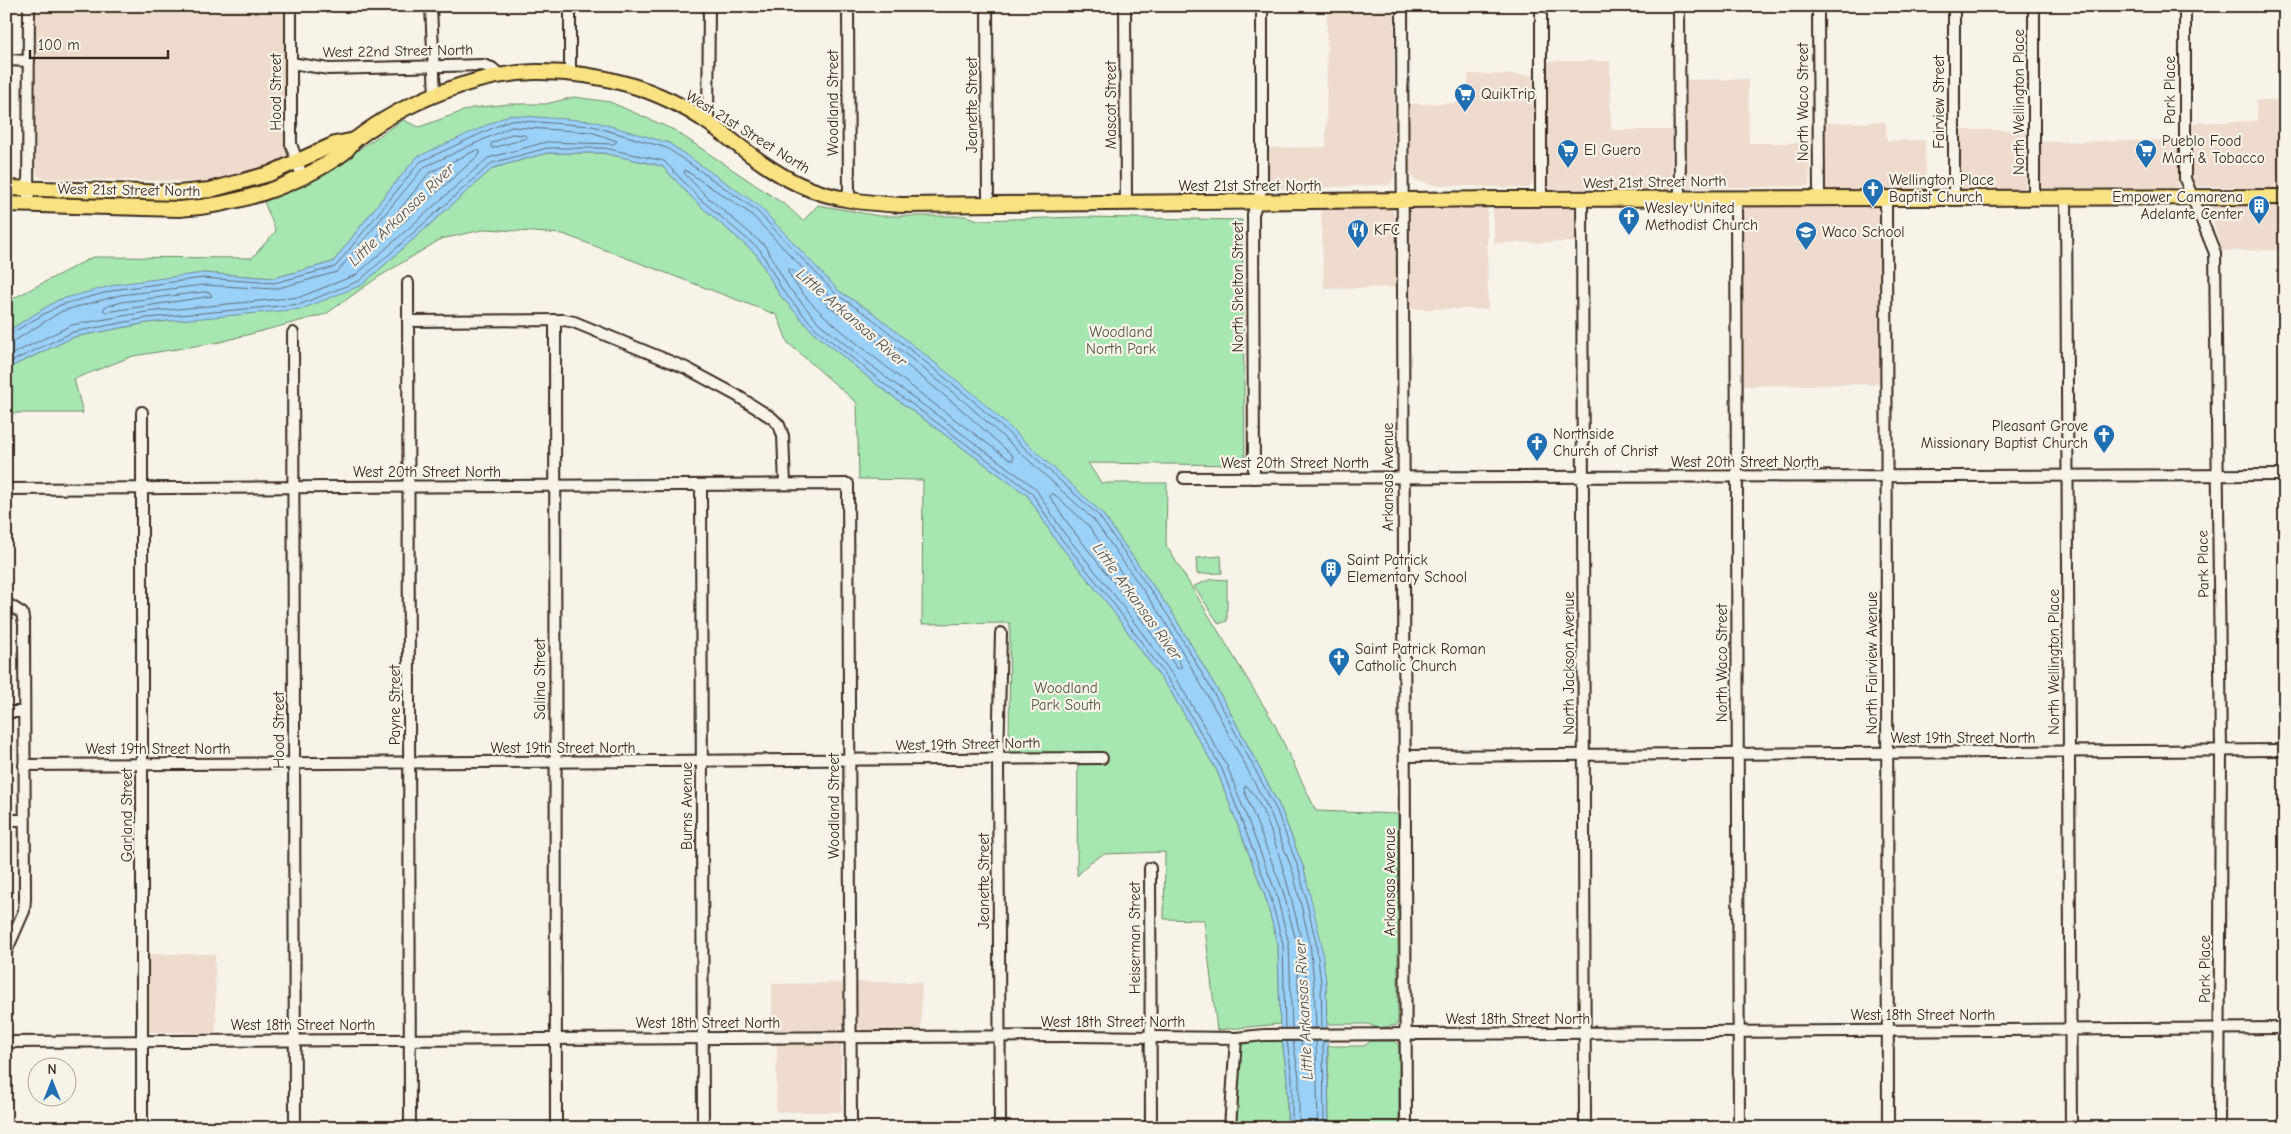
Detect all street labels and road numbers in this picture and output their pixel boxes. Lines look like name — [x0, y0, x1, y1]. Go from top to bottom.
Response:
street label: North Wellington Place — [2010, 28, 2028, 175]
street label: West 22nd Street North — [323, 41, 473, 61]
street label: North Waco Street — [1794, 42, 1812, 161]
street label: Woodland Street — [824, 49, 842, 156]
street label: Hood Street — [267, 53, 285, 131]
street label: Fairview Street — [1930, 54, 1948, 149]
street label: Jeanette Street — [963, 56, 981, 153]
street label: Park Place — [2161, 56, 2179, 124]
street label: Mascot Street — [1102, 60, 1120, 149]
street label: West 21st Street North — [683, 86, 813, 178]
street label: West 21st Street North — [1583, 172, 1727, 192]
street label: West 21st Street North — [1178, 177, 1322, 195]
street label: West 21st Street North — [57, 180, 201, 200]
street label: North Shelton Street — [1229, 221, 1247, 352]
street label: Arkansas Avenue — [1379, 422, 1397, 531]
street label: West 20th Street North — [1671, 453, 1819, 471]
street label: West 20th Street North — [1221, 454, 1369, 472]
street label: West 20th Street North — [353, 463, 501, 481]
street label: Park Place — [2193, 529, 2213, 598]
street label: North Wellington Place — [2045, 588, 2063, 735]
street label: North Jackson Avenue — [1560, 591, 1578, 735]
street label: North Fairview Avenue — [1863, 591, 1881, 734]
street label: North Waco Street — [1713, 603, 1731, 722]
street label: Salina Street — [531, 638, 549, 720]
street label: Payne Street — [386, 664, 404, 745]
street label: Hood Street — [270, 691, 288, 769]
street label: West 19th Street North — [1891, 729, 2035, 747]
street label: West 19th Street North — [895, 734, 1041, 754]
street label: West 19th Street North — [491, 739, 635, 757]
street label: West 19th Street North — [86, 740, 230, 758]
street label: Woodland Street — [825, 752, 843, 859]
street label: Burns Avenue — [678, 761, 696, 850]
street label: Garland Street — [118, 767, 136, 862]
street label: Arkansas Avenue — [1381, 827, 1399, 936]
street label: Jeanette Street — [975, 832, 993, 929]
street label: Heiserman Street — [1126, 881, 1144, 994]
street label: Park Place — [2196, 935, 2214, 1003]
street label: West 18th Street North — [1851, 1006, 1995, 1024]
street label: West 18th Street North — [1446, 1010, 1590, 1028]
street label: West 18th Street North — [1041, 1013, 1185, 1031]
street label: West 18th Street North — [636, 1014, 780, 1032]
street label: West 18th Street North — [231, 1016, 375, 1034]

